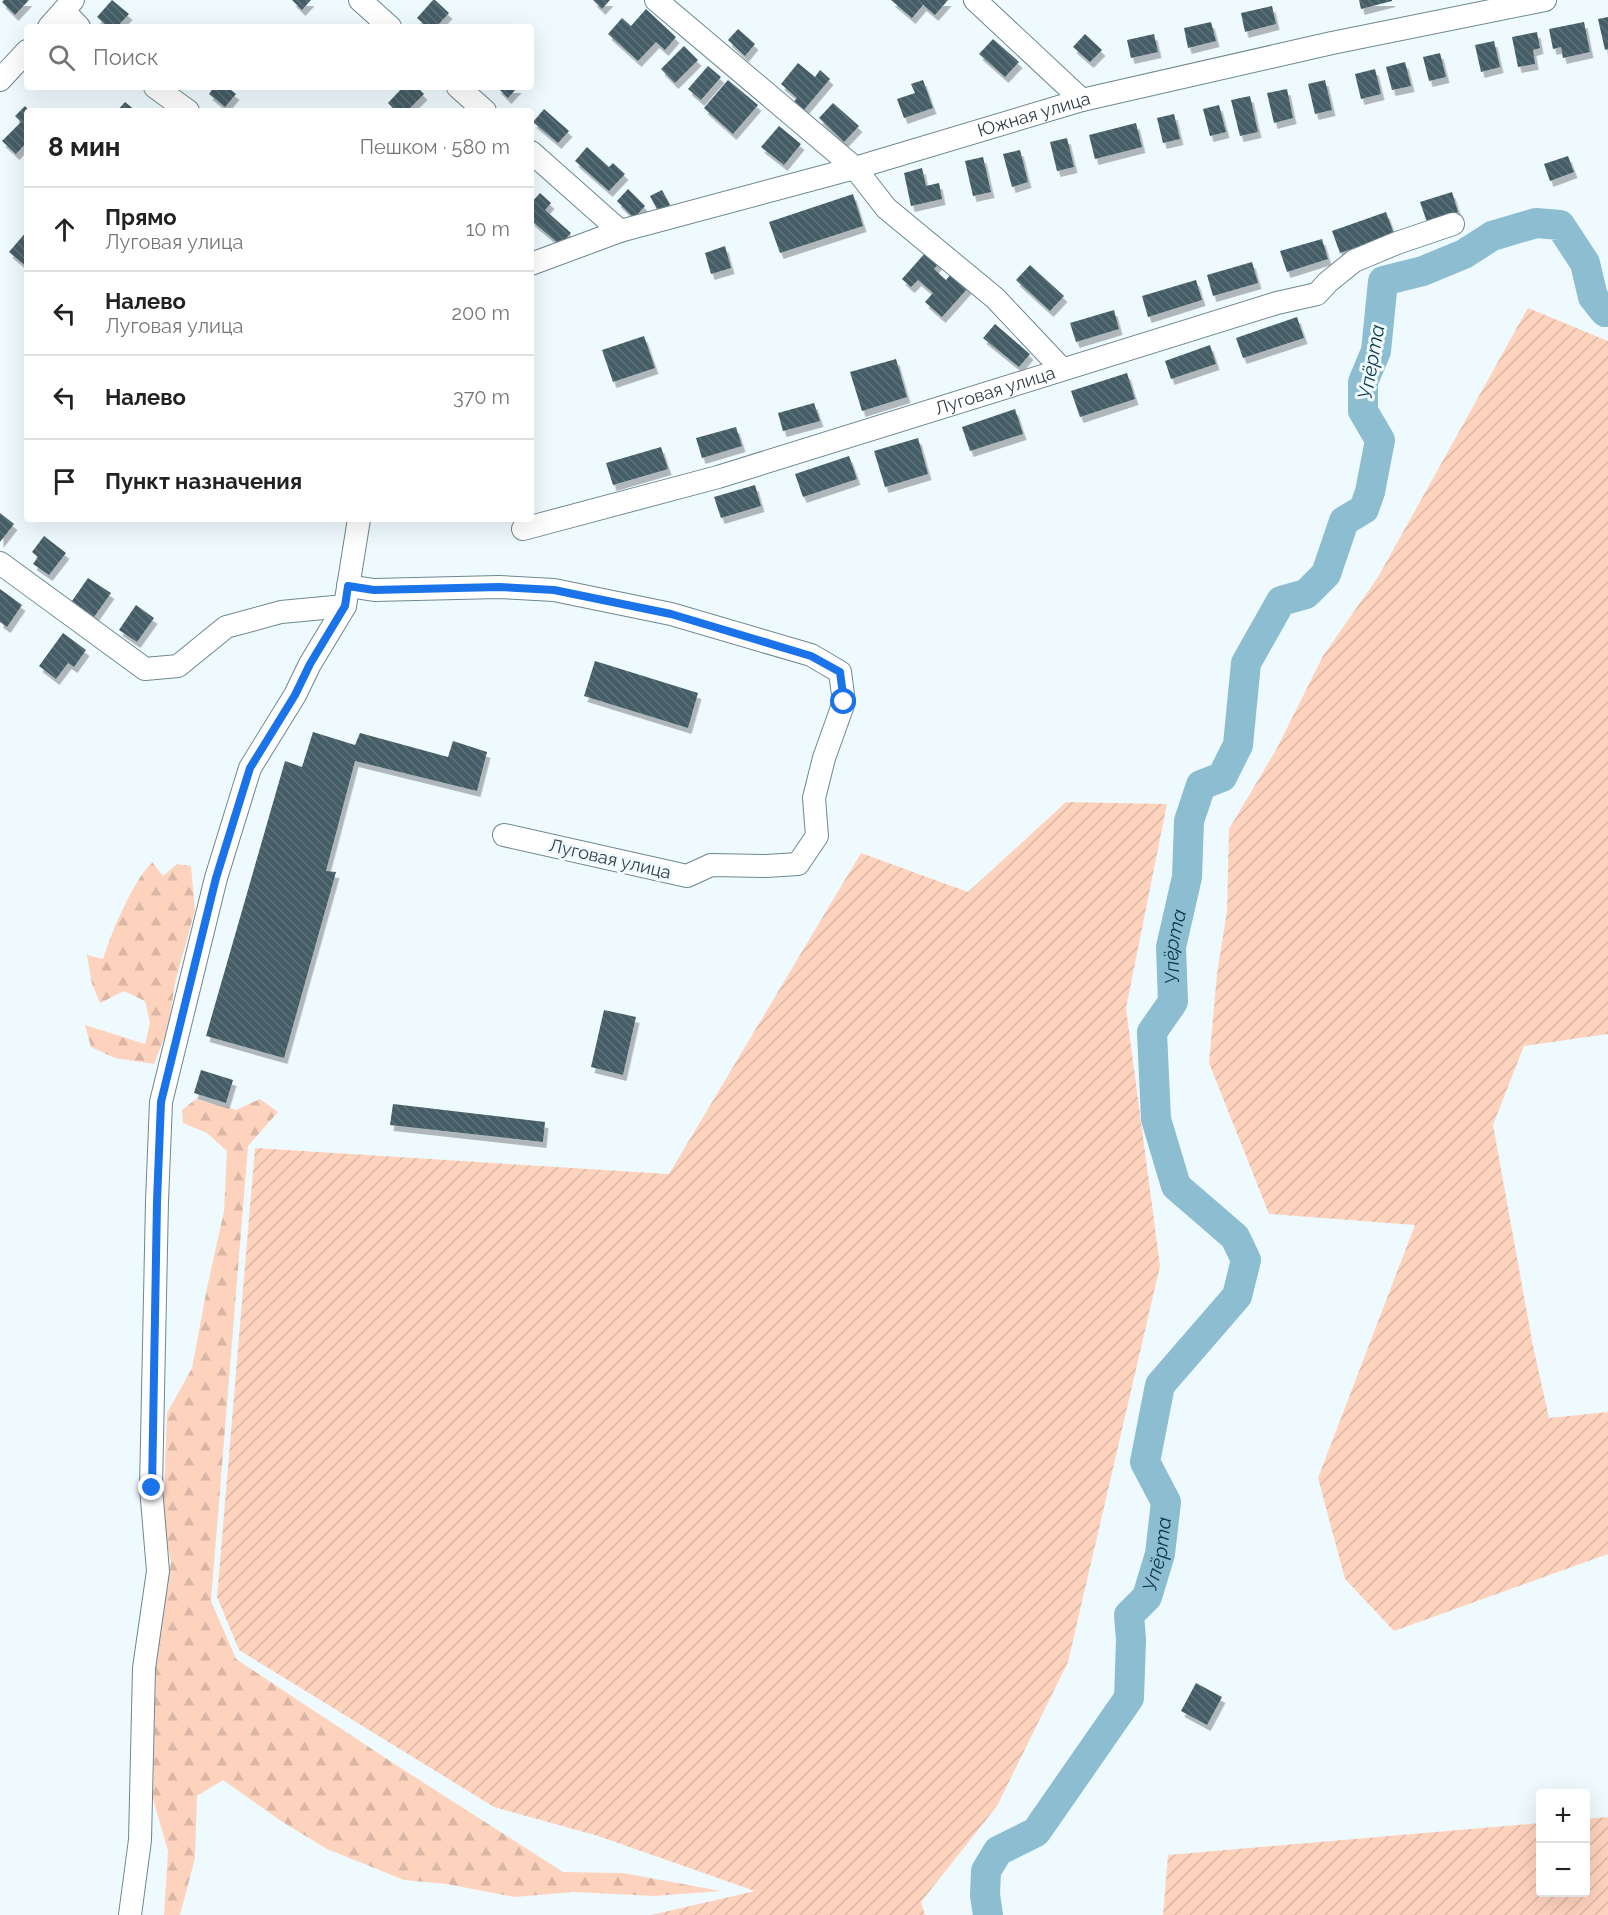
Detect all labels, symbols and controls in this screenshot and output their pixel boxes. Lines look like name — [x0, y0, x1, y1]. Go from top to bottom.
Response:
search box — [24, 24, 534, 90]
icon: search — [45, 41, 78, 74]
text: Поиск — [93, 44, 158, 70]
street label: Южная улица — [975, 87, 1092, 141]
text: 8 мин — [48, 132, 121, 162]
text: Пешком · 580 m — [360, 135, 510, 159]
text: Прямо — [105, 204, 177, 230]
icon: ahead — [48, 213, 81, 246]
text: 10 m — [466, 217, 510, 241]
text: Луговая улица — [105, 230, 243, 254]
text: Налево — [105, 288, 186, 314]
icon: left — [48, 297, 81, 330]
text: 200 m — [452, 301, 510, 325]
text: Луговая улица — [105, 314, 243, 338]
water label: Упёрта — [1353, 323, 1389, 401]
street label: Луговая улица — [932, 362, 1058, 419]
icon: left — [48, 381, 81, 414]
text: Налево — [105, 384, 186, 410]
text: 370 m — [453, 385, 510, 409]
icon: arrive — [48, 465, 81, 498]
text: Пункт назначения — [105, 468, 302, 494]
route start — [830, 688, 856, 714]
street label: Луговая улица — [547, 834, 673, 883]
water label: Упёрта — [1158, 907, 1191, 985]
route end — [138, 1474, 164, 1500]
water label: Упёрта — [1137, 1516, 1176, 1594]
map controls — [1536, 1789, 1590, 1897]
button: + — [1536, 1789, 1590, 1843]
button: − — [1536, 1843, 1590, 1897]

